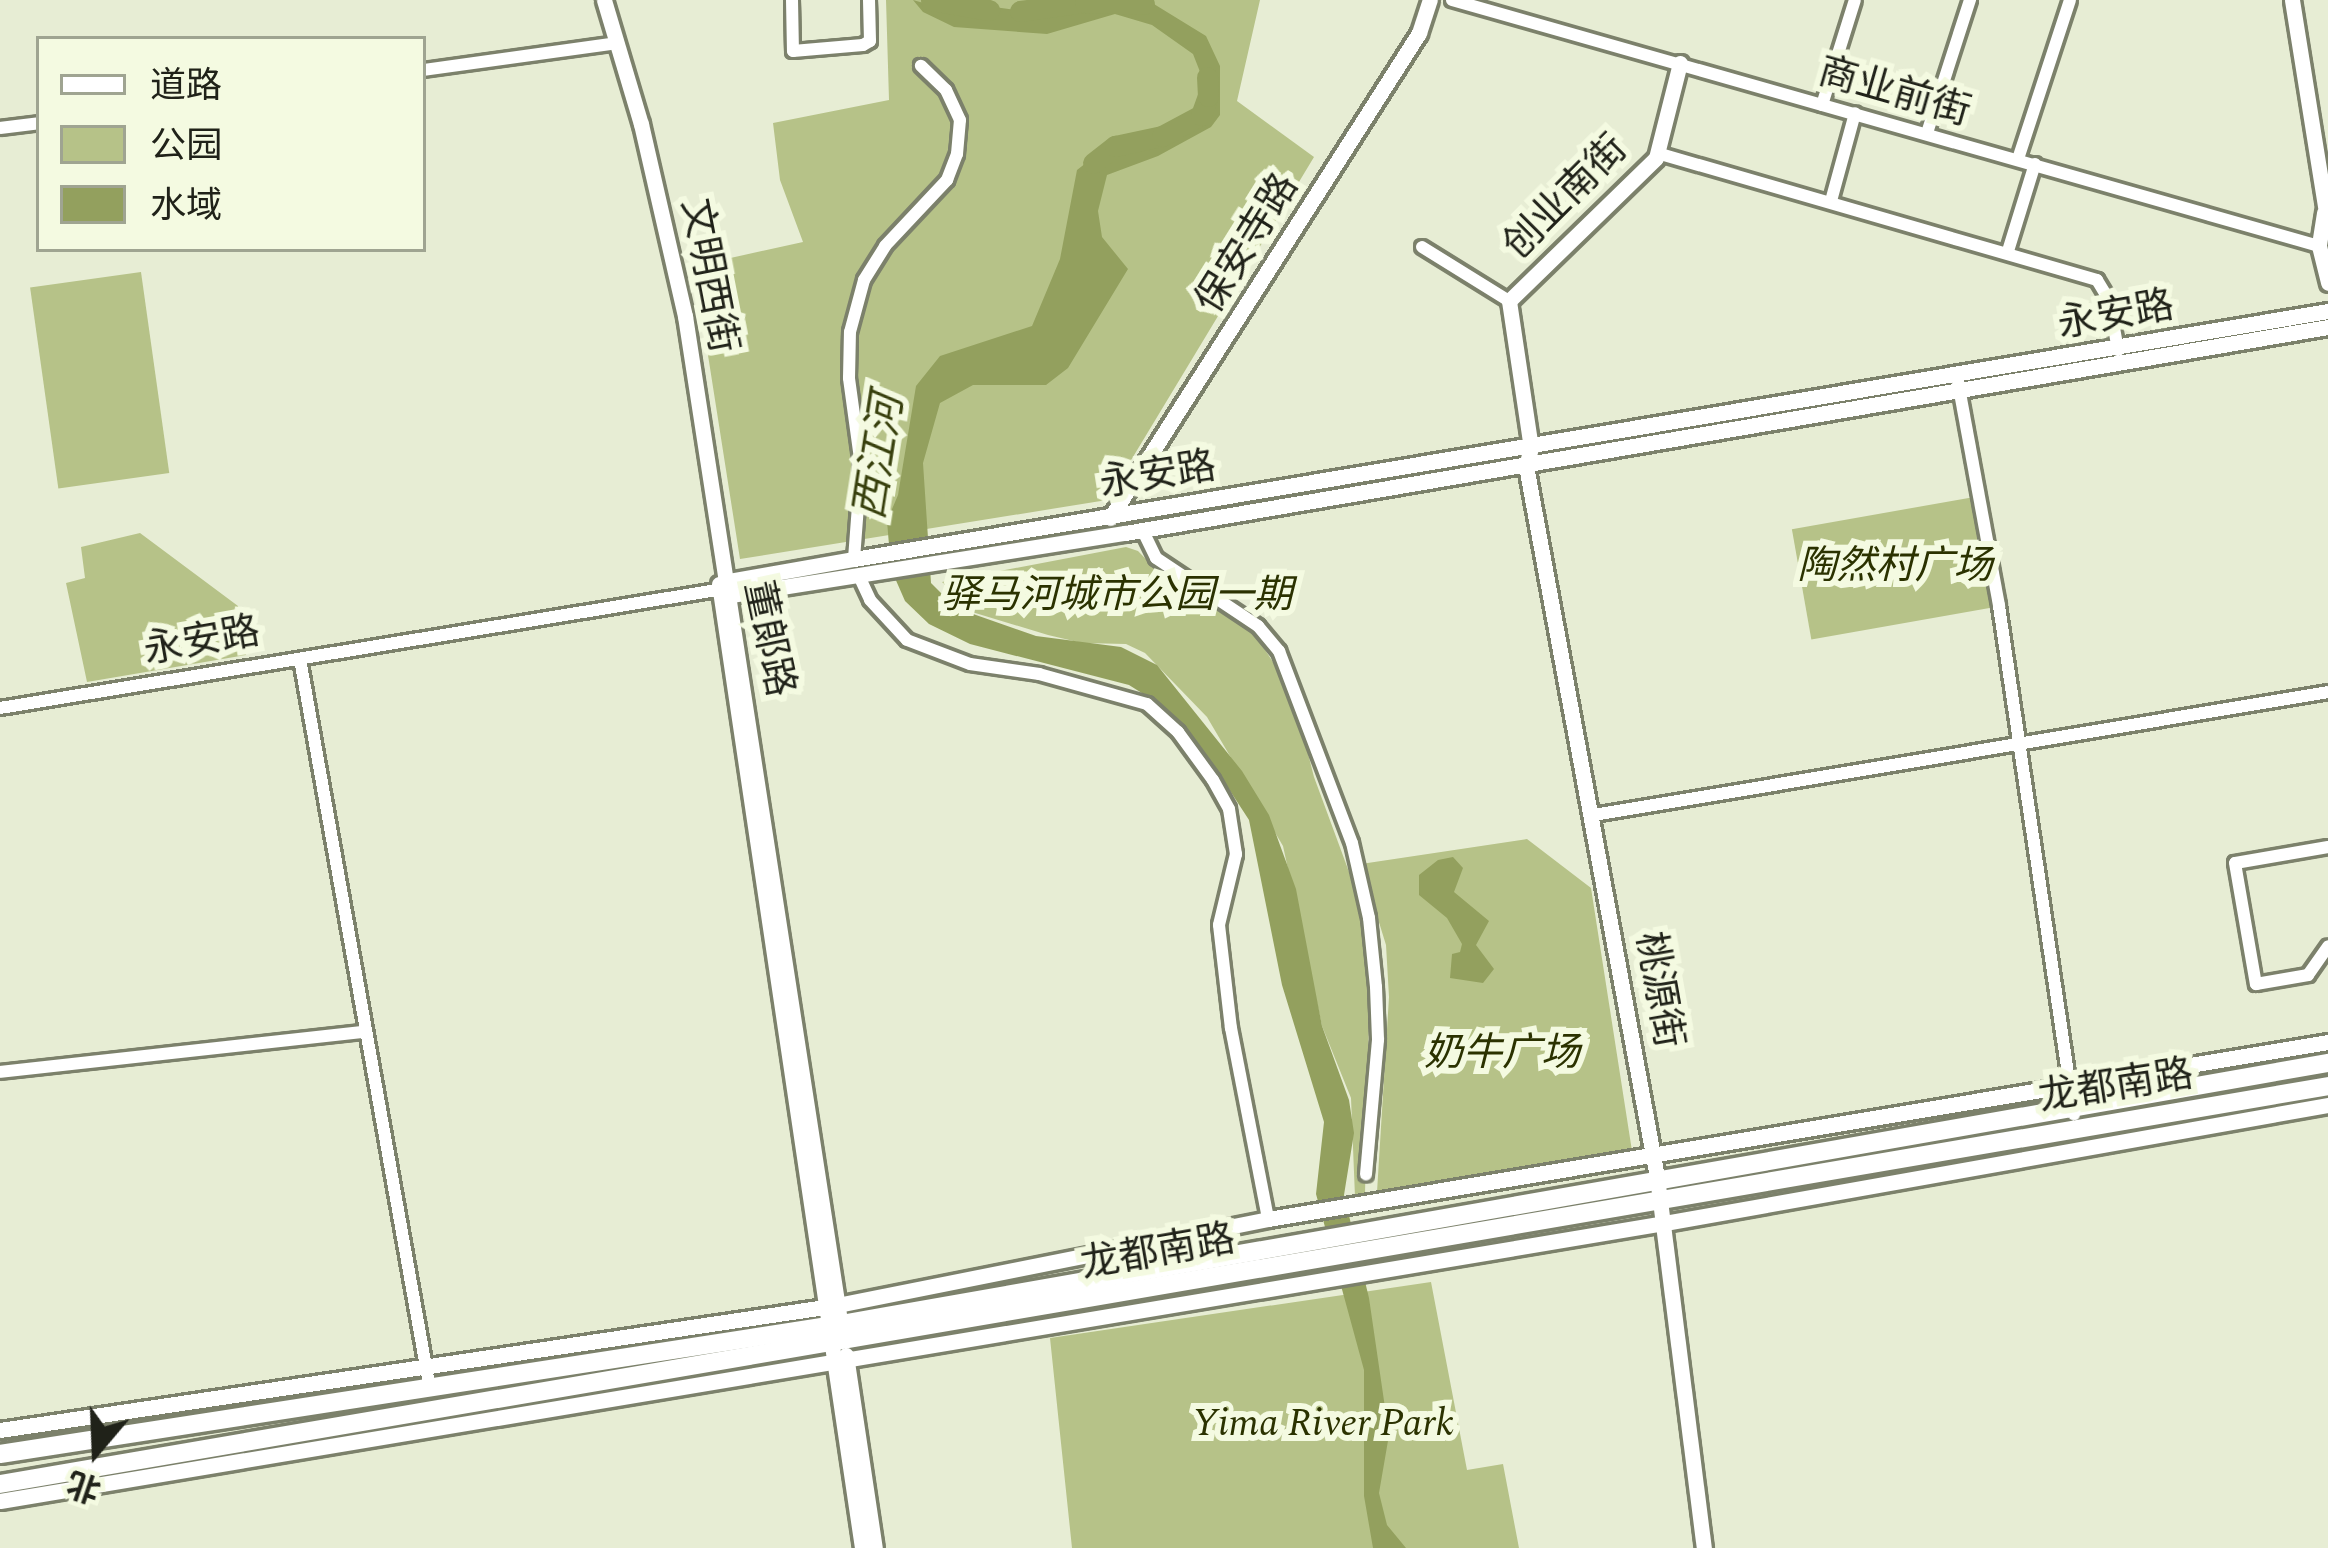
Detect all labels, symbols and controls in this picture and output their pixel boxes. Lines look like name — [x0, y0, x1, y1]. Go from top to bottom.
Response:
legend — [36, 36, 426, 252]
street label: 商业前街 — [1813, 49, 1975, 137]
text: 道路 — [150, 59, 222, 114]
text: 公园 — [150, 119, 222, 174]
street label: 创业南街 — [1494, 126, 1638, 270]
street label: 保安寺路 — [1187, 165, 1309, 323]
text: 水域 — [150, 179, 222, 234]
street label: 文明西街 — [670, 195, 746, 357]
street label: 永安路 — [2054, 283, 2178, 349]
water label: 西江河 — [845, 391, 915, 523]
street label: 永安路 — [1097, 444, 1219, 508]
park label: 陶然村广场 — [1798, 544, 1992, 590]
park label: 驿马河城市公园一期 — [942, 573, 1292, 619]
street label: 董郞路 — [733, 577, 803, 701]
street label: 永安路 — [140, 609, 264, 675]
street label: 桃源街 — [1625, 928, 1691, 1052]
park label: 奶牛广场 — [1424, 1031, 1580, 1077]
street label: 龙都南路 — [2035, 1052, 2197, 1122]
street label: 龙都南路 — [1077, 1216, 1239, 1290]
north arrow — [36, 1392, 156, 1512]
park label: Yima River Park — [1192, 1401, 1454, 1447]
text: 北 — [61, 1457, 108, 1515]

